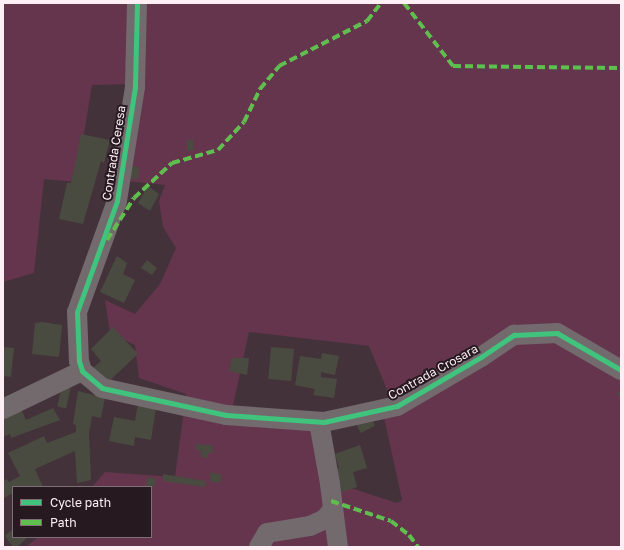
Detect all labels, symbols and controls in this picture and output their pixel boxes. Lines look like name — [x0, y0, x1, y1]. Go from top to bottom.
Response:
street label: Contrada Ceresa — [99, 105, 129, 201]
street label: Contrada Crosara — [386, 341, 480, 403]
legend — [12, 486, 152, 538]
text: Cycle path — [50, 495, 111, 510]
text: Path — [50, 515, 77, 530]

